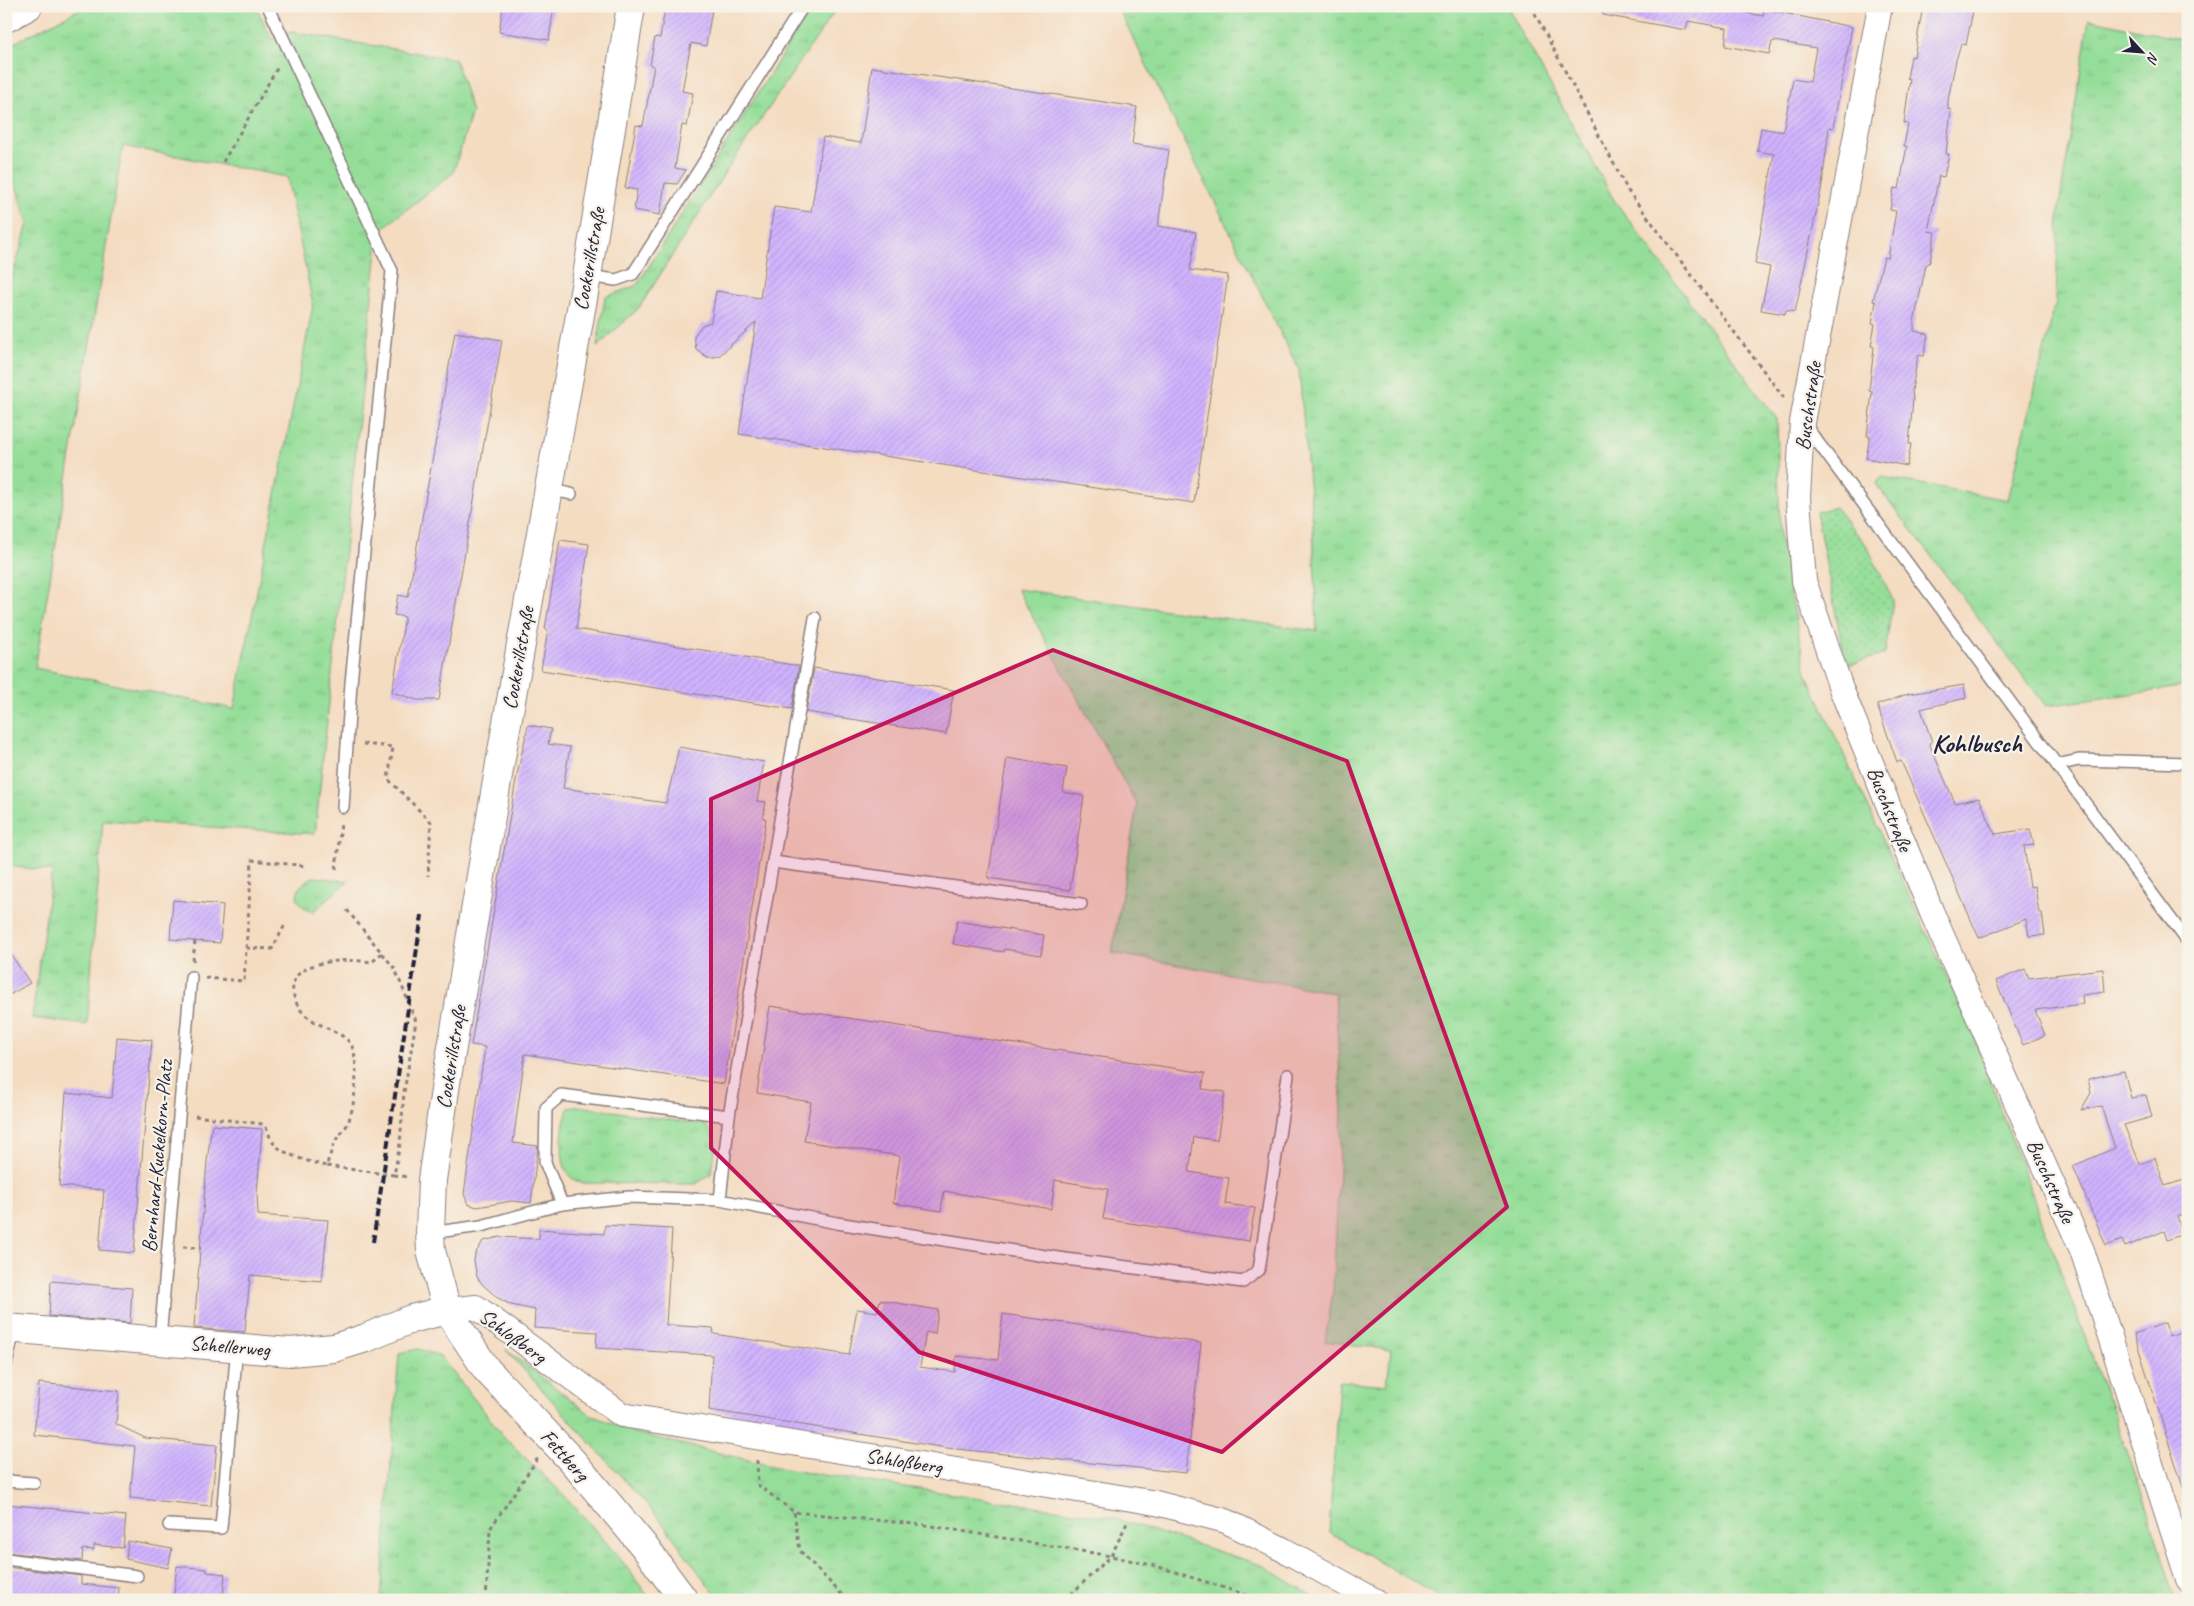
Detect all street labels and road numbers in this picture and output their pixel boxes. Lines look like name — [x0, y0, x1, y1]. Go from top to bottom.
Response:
street label: Cockerillstraße — [567, 203, 611, 312]
street label: Buschstraße — [1789, 358, 1827, 452]
street label: Cockerillstraße — [496, 602, 540, 711]
street label: Buschstraße — [1861, 763, 1919, 857]
street label: Cockerillstraße — [430, 1002, 472, 1110]
street label: Bernhard-Kuckelkorn-Platz — [136, 1057, 178, 1253]
street label: Buschstraße — [2021, 1135, 2082, 1229]
street label: Schloßberg — [474, 1303, 553, 1370]
street label: Schellerweg — [189, 1330, 273, 1363]
street label: Fettberg — [535, 1424, 596, 1487]
street label: Schloßberg — [864, 1442, 946, 1480]

